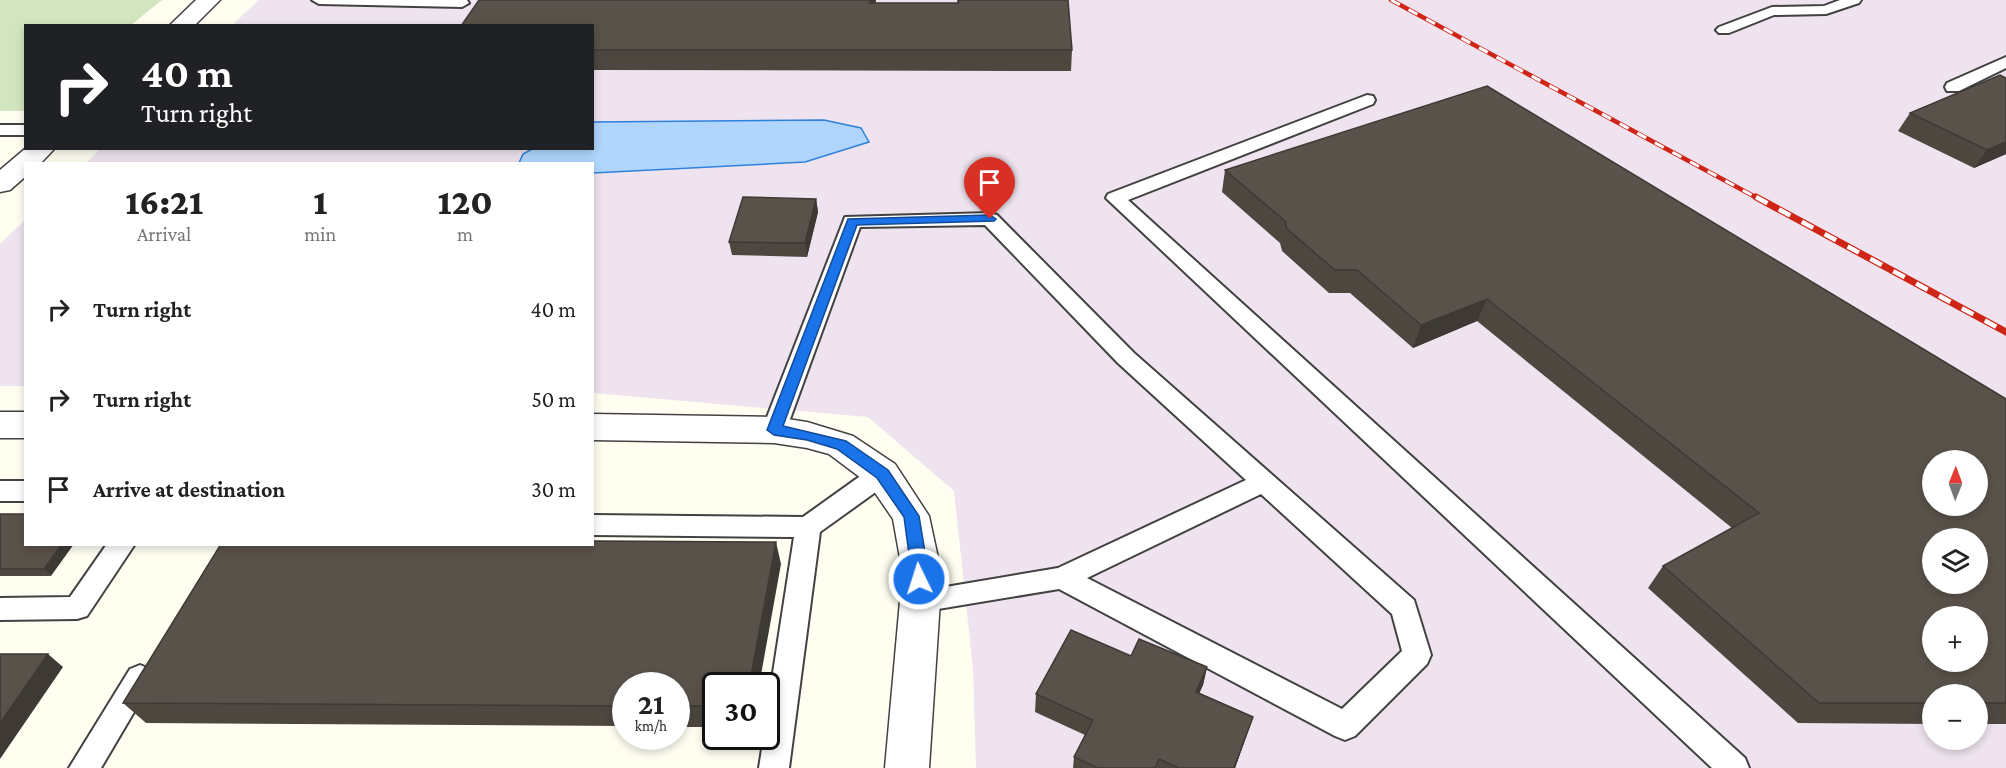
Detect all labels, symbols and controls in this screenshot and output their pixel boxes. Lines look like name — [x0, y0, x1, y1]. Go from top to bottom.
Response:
icon: right — [42, 48, 120, 126]
text: 40 m — [141, 49, 233, 96]
text: Turn right — [141, 98, 252, 128]
pin — [964, 157, 1015, 219]
icon: arrive — [973, 166, 1006, 199]
text: 16:21 — [125, 182, 203, 222]
text: 1 — [313, 182, 327, 222]
text: 120 — [437, 182, 493, 222]
text: Arrival — [137, 223, 191, 245]
text: min — [304, 223, 336, 245]
text: m — [457, 223, 473, 245]
icon: right — [42, 293, 75, 326]
text: Turn right — [93, 297, 191, 322]
text: 40 m — [531, 297, 576, 322]
icon: right — [42, 383, 75, 416]
text: Turn right — [93, 387, 191, 412]
text: 50 m — [531, 387, 576, 412]
north arrow — [1922, 450, 1988, 516]
map controls — [1922, 450, 1988, 750]
icon: arrive — [42, 473, 75, 506]
text: Arrive at destination — [93, 477, 285, 502]
text: 30 m — [531, 477, 576, 502]
button: layers — [1922, 528, 1988, 594]
position arrow — [887, 547, 951, 611]
button: + — [1922, 606, 1988, 672]
speed limit sign: 30 — [702, 672, 780, 750]
button: − — [1922, 684, 1988, 750]
text: 21 — [638, 687, 664, 720]
text: km/h — [635, 718, 667, 734]

